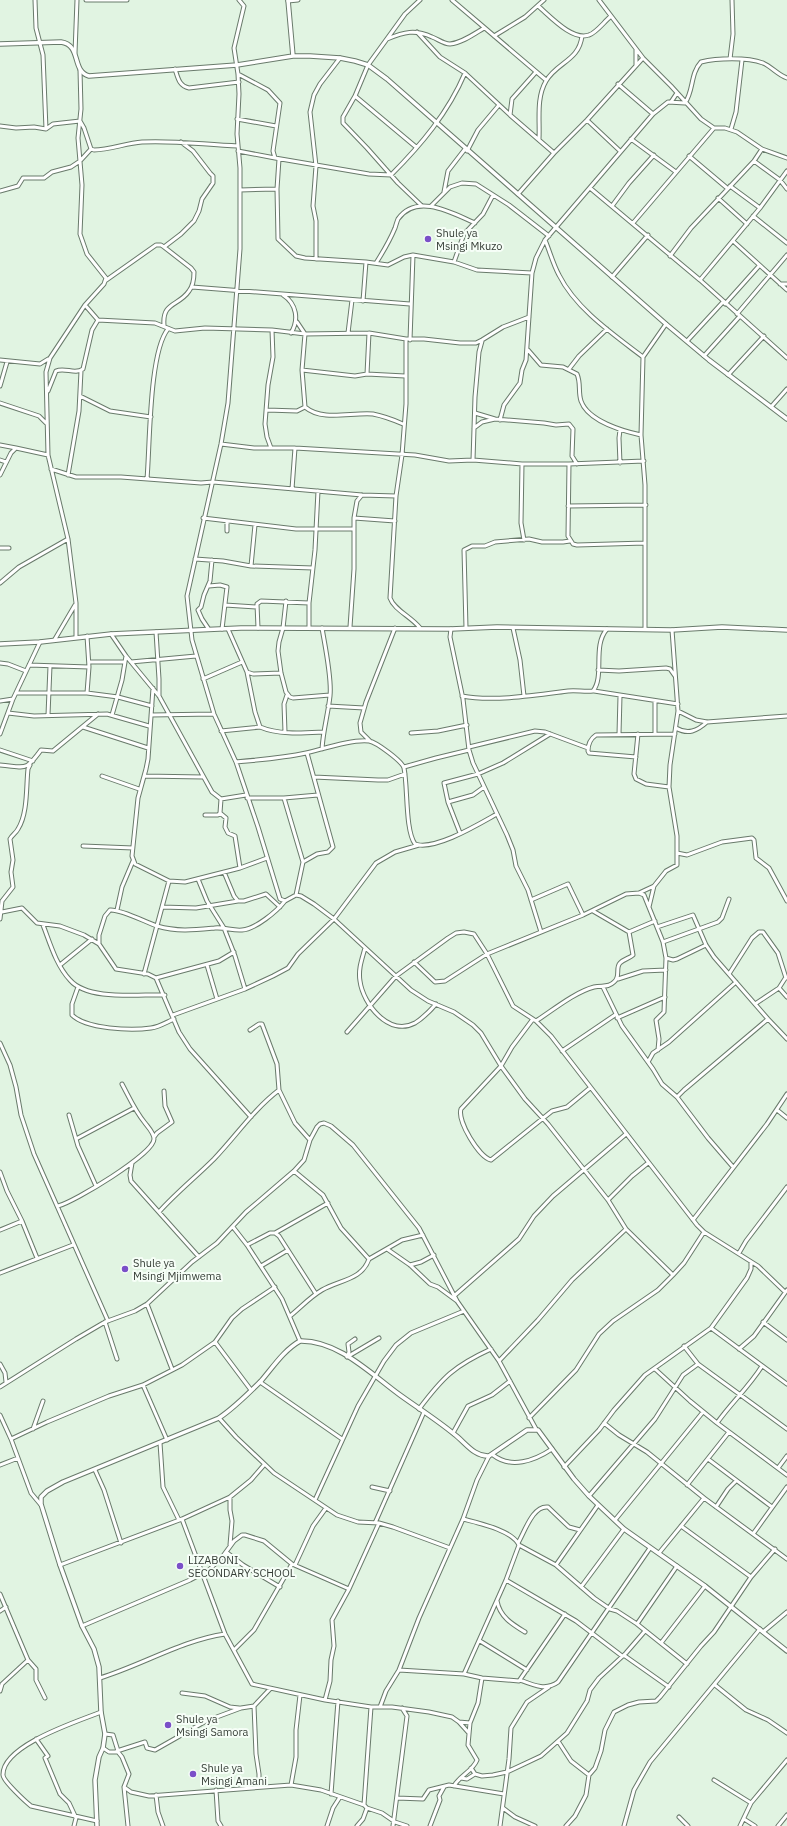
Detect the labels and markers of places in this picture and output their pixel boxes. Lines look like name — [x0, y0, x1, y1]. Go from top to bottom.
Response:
place label: Shule ya Msingi Mkuzo — [436, 226, 502, 253]
marker: Shule ya Msingi Mkuzo — [423, 234, 433, 244]
place label: Shule ya Msingi Mjimwema — [133, 1256, 221, 1283]
marker: Shule ya Msingi Mjimwema — [120, 1264, 130, 1274]
place label: LIZABONI SECONDARY SCHOOL — [188, 1553, 296, 1580]
marker: LIZABONI SECONDARY SCHOOL — [175, 1561, 185, 1571]
place label: Shule ya Msingi Samora — [176, 1712, 248, 1739]
marker: Shule ya Msingi Samora — [163, 1720, 173, 1730]
place label: Shule ya Msingi Amani — [201, 1761, 267, 1788]
marker: Shule ya Msingi Amani — [188, 1769, 198, 1779]

